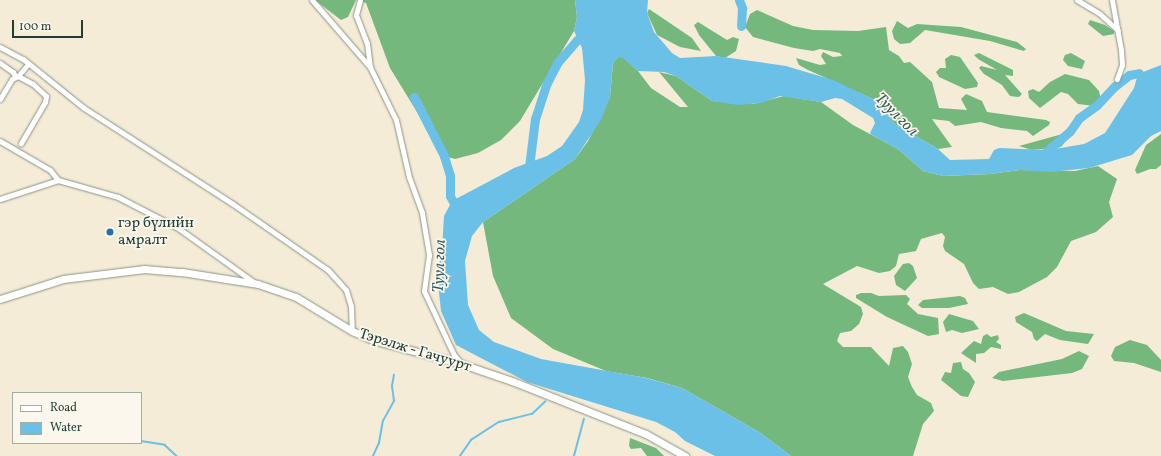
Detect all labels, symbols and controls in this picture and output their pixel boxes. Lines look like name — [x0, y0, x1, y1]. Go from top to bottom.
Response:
scale bar — [14, 12, 85, 38]
text: 100 m — [19, 19, 51, 35]
water label: Туул гол — [870, 89, 922, 141]
place label: гэр бүлийн амралт — [118, 214, 194, 249]
marker: гэр бүлийн амралт — [105, 227, 115, 237]
water label: Туул гол — [429, 239, 451, 293]
street label: Тэрэлж - Гачуурт — [356, 325, 474, 377]
legend — [12, 392, 142, 444]
text: Road — [50, 400, 77, 416]
text: Water — [50, 420, 82, 436]

